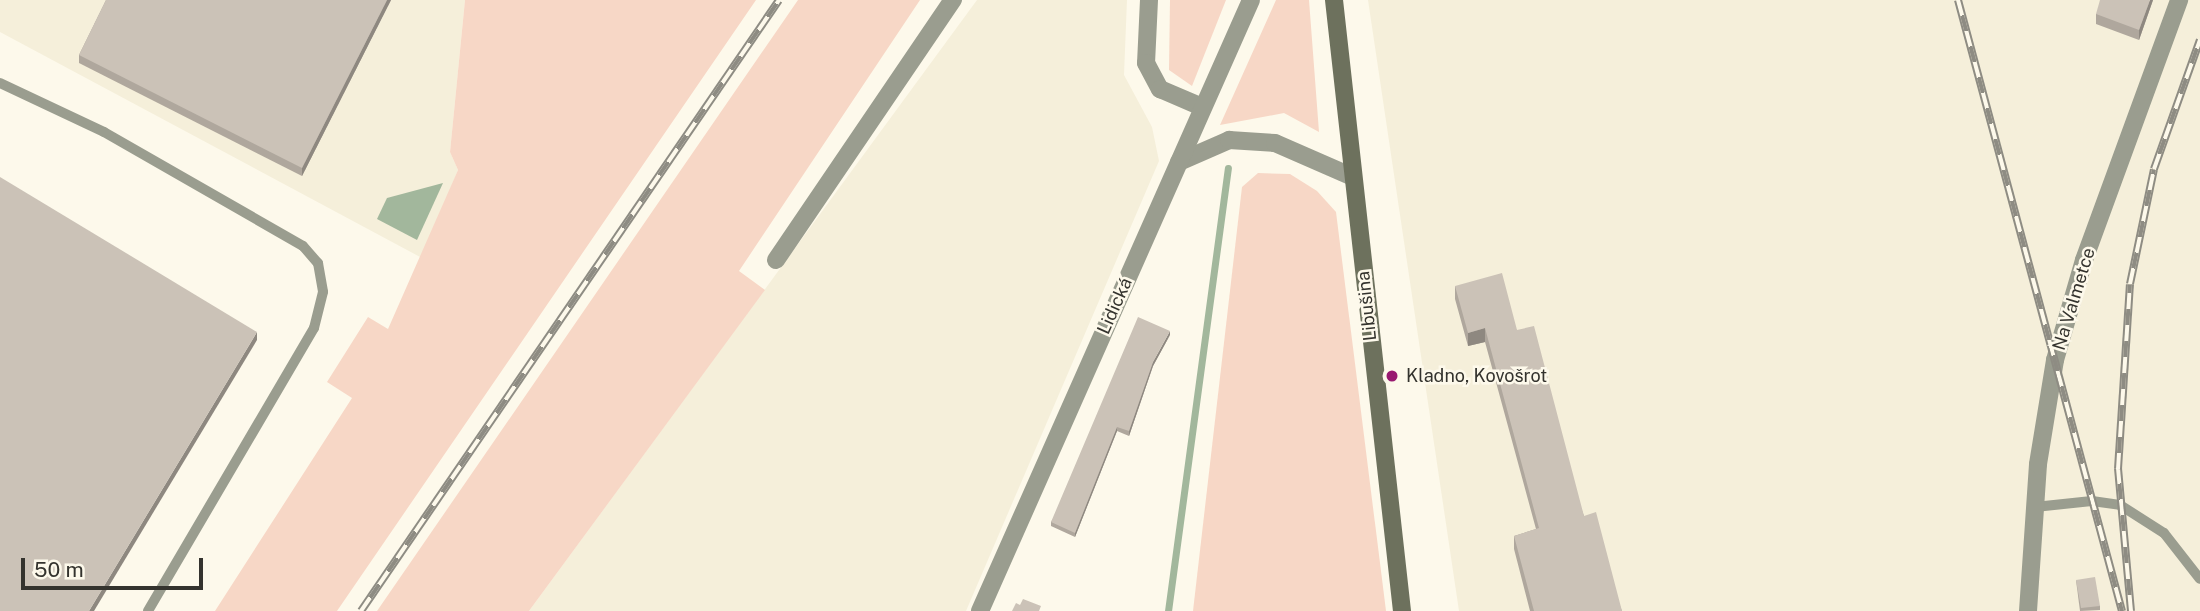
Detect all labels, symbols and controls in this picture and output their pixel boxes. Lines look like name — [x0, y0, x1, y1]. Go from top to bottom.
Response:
street label: Na Valmetce — [2048, 245, 2100, 353]
street label: Libušina — [1353, 270, 1381, 342]
street label: Lidická — [1093, 274, 1137, 338]
place label: Kladno, Kovošrot — [1406, 365, 1547, 387]
marker: Kladno, Kovošrot — [1384, 368, 1400, 384]
scale bar — [24, 544, 206, 588]
text: 50 m — [34, 557, 84, 582]

